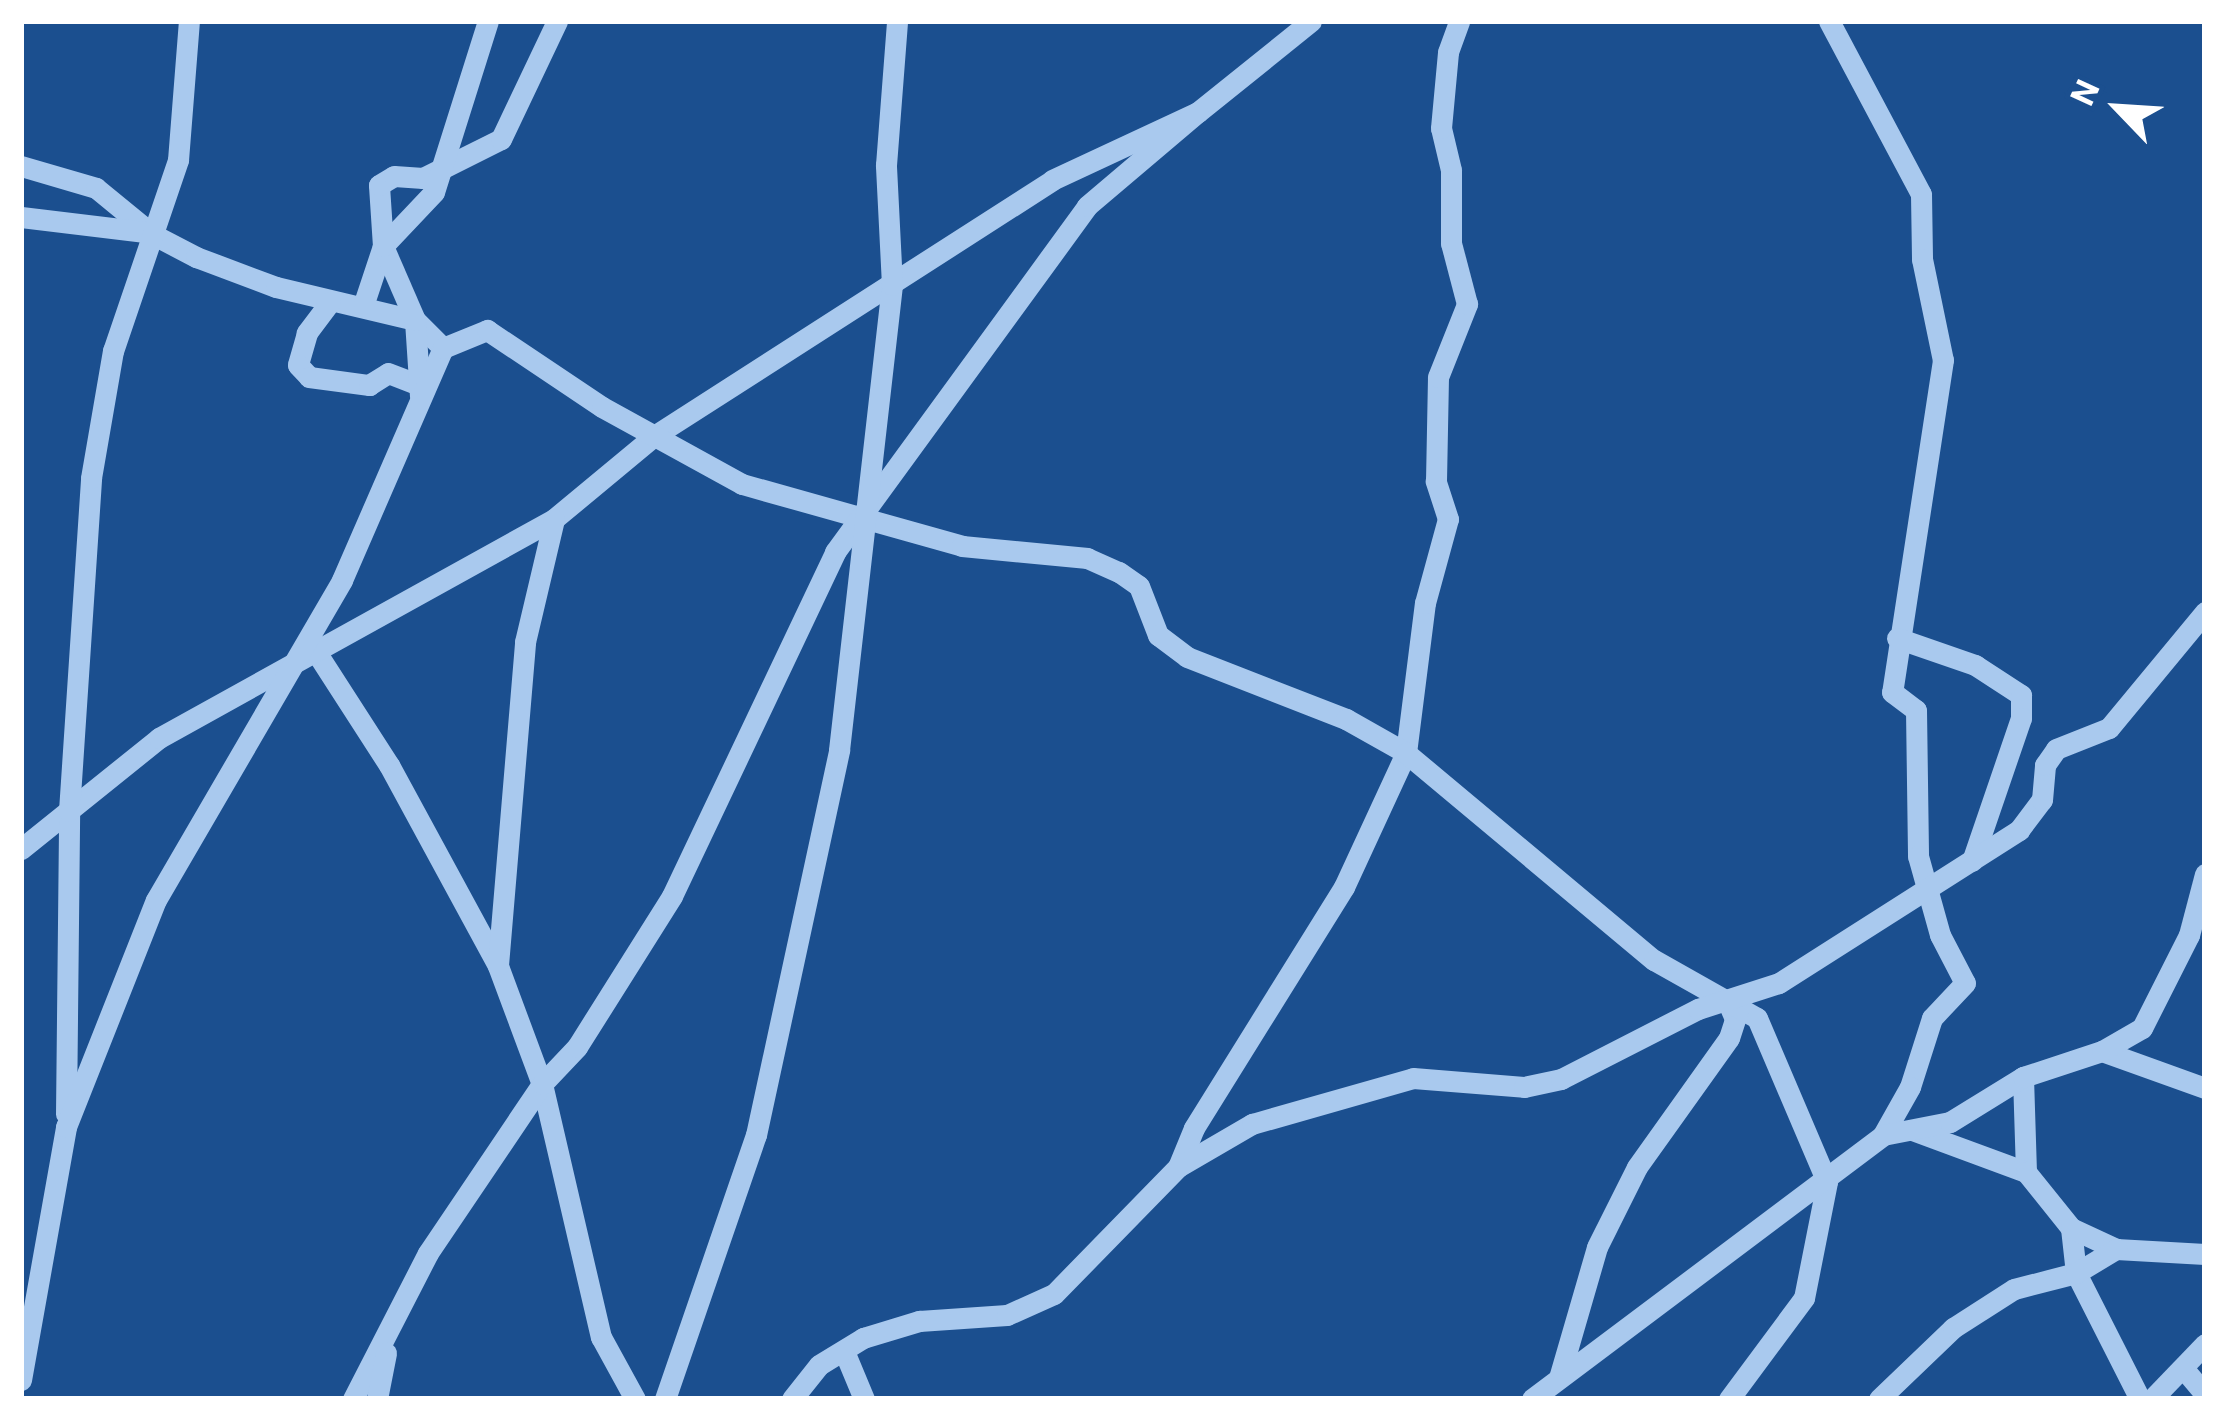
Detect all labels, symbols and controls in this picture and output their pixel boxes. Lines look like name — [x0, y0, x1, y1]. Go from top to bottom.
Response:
north arrow — [2058, 48, 2178, 168]
text: N — [2062, 74, 2108, 111]

